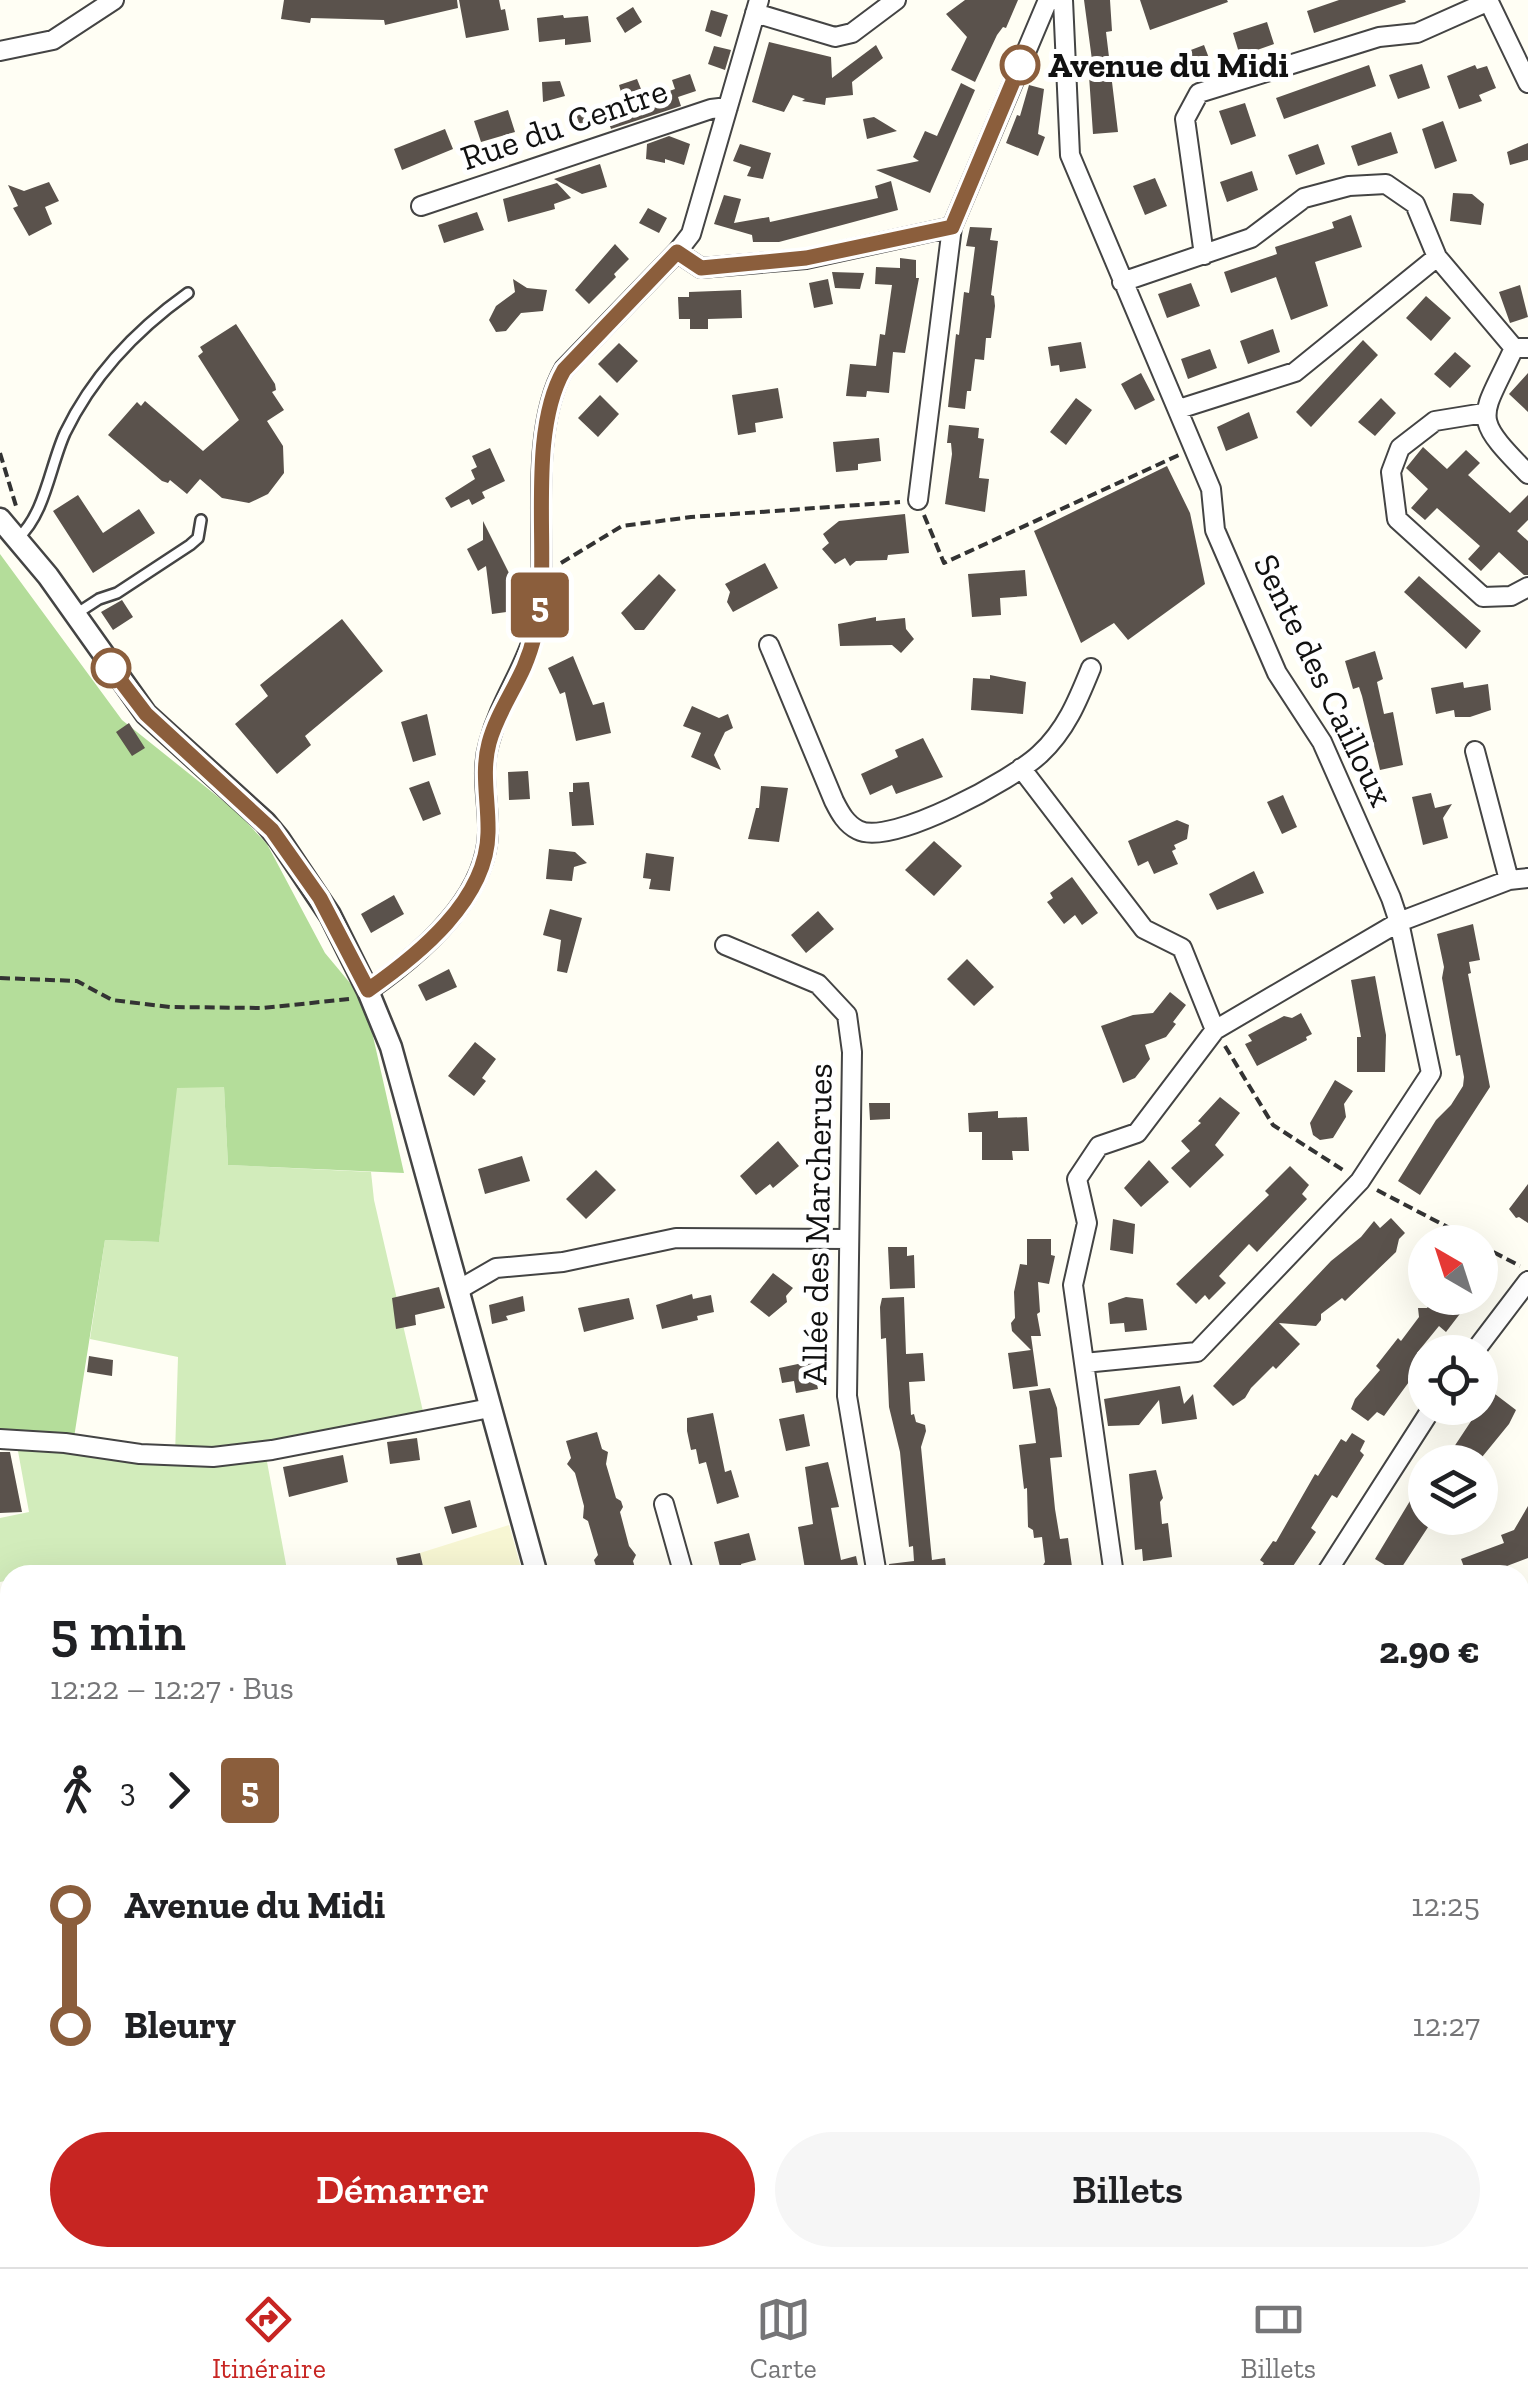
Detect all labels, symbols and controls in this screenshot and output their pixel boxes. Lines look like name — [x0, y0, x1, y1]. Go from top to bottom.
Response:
place label: Avenue du Midi — [1048, 44, 1289, 86]
marker: Avenue du Midi — [1001, 46, 1039, 84]
street label: Rue du Centre — [455, 69, 673, 179]
street label: Sente des Cailloux — [1245, 547, 1403, 813]
line badge: 5 — [508, 572, 572, 638]
text: 5 — [531, 584, 549, 626]
unlabelled marker — [92, 649, 130, 687]
street label: Allée des Marcherues — [793, 1063, 841, 1385]
north arrow — [1408, 1225, 1498, 1315]
map controls — [1408, 1225, 1498, 1535]
button: locate — [1408, 1335, 1498, 1425]
button: layers — [1408, 1445, 1498, 1535]
text: 5 min — [50, 1598, 186, 1664]
text: 2.90 € — [1379, 1627, 1480, 1673]
text: 12:22 – 12:27 · Bus — [50, 1669, 294, 1707]
icon: walk — [50, 1763, 105, 1818]
icon: forward — [151, 1763, 206, 1818]
text: 5 — [241, 1769, 259, 1811]
text: 3 — [120, 1771, 136, 1809]
text: Avenue du Midi — [124, 1882, 385, 1928]
text: 12:25 — [1411, 1886, 1480, 1924]
text: Bleury — [124, 2002, 236, 2048]
text: 12:27 — [1412, 2006, 1480, 2044]
button: Démarrer — [50, 2132, 755, 2247]
button: Billets — [775, 2132, 1480, 2247]
tab: Itinéraire — [212, 2292, 326, 2385]
tab: Carte — [750, 2292, 817, 2385]
tab: Billets — [1241, 2292, 1316, 2385]

